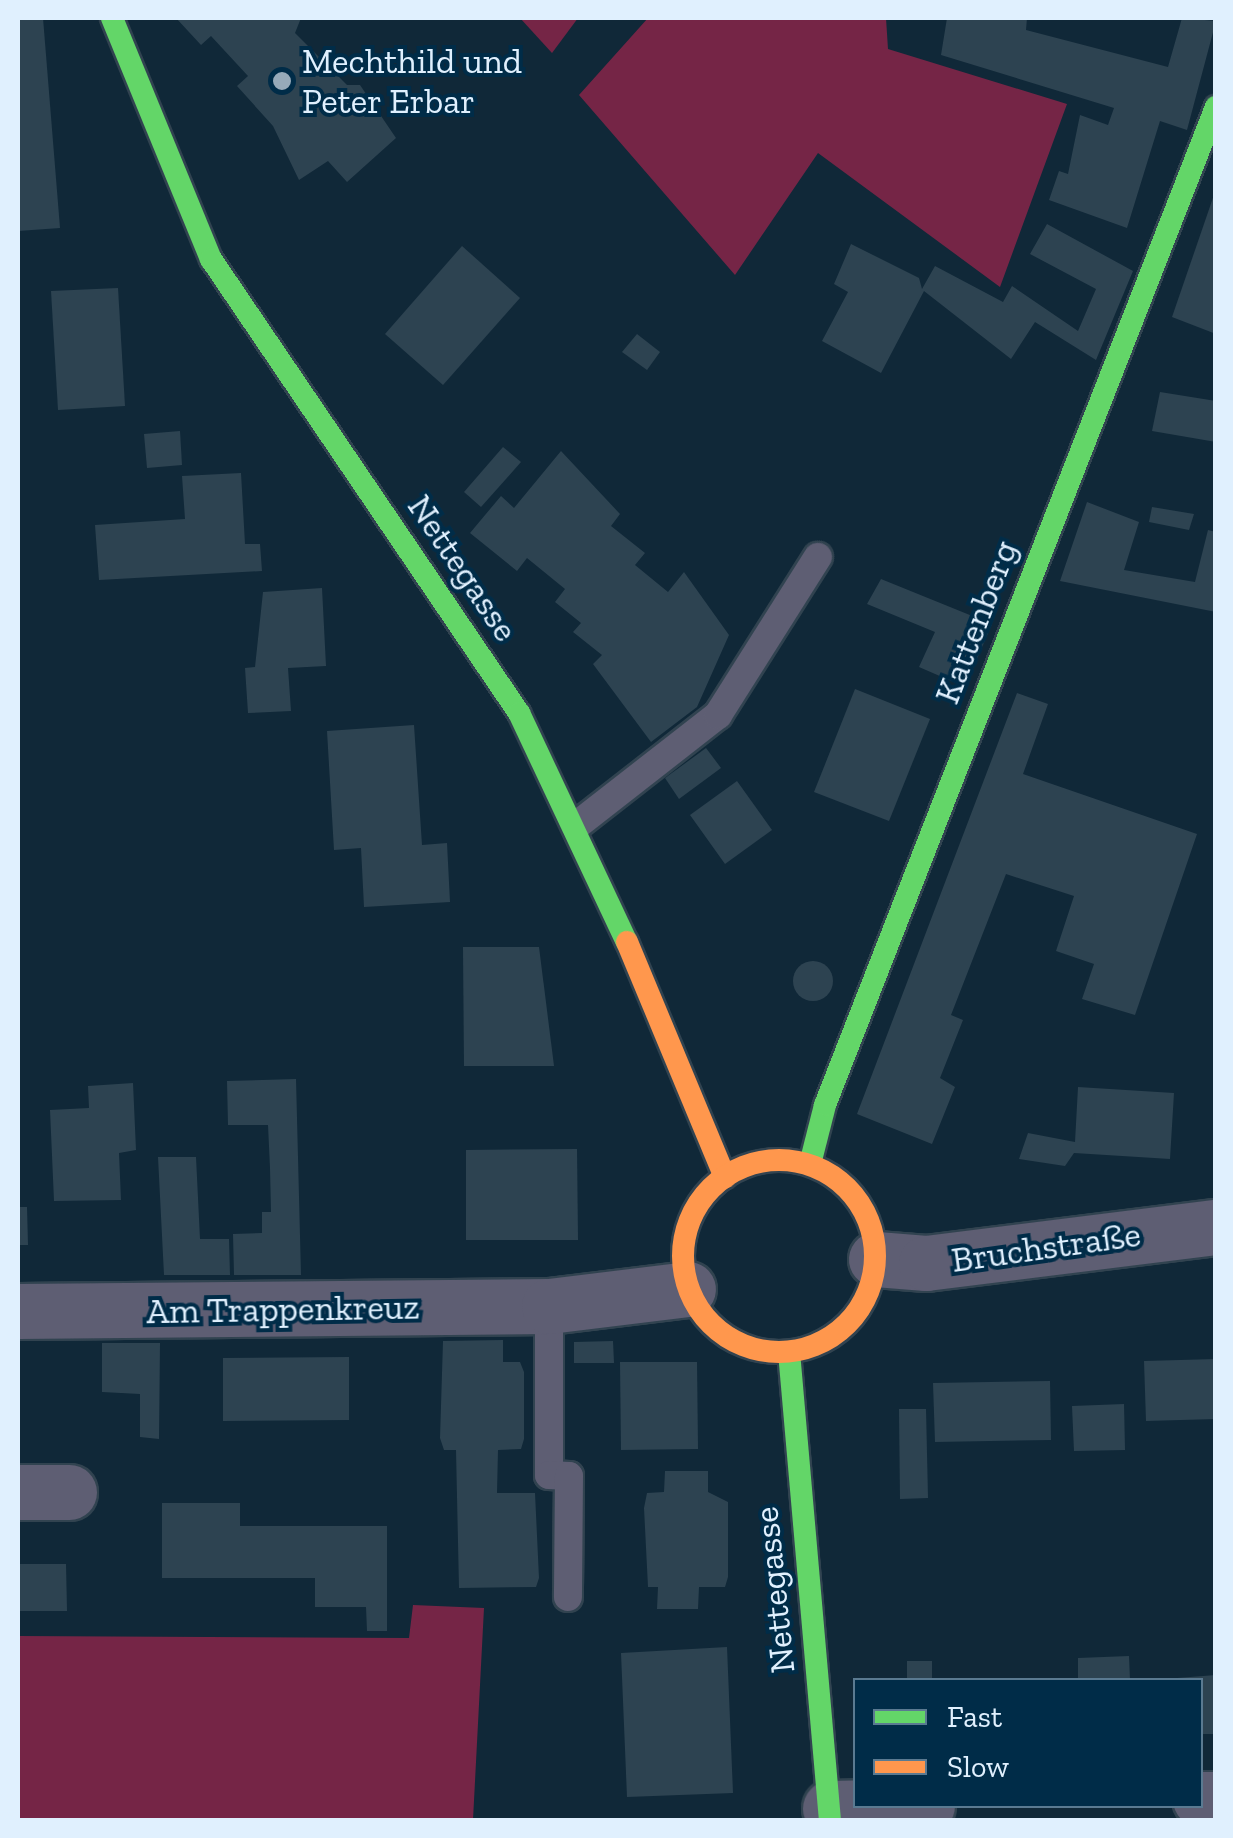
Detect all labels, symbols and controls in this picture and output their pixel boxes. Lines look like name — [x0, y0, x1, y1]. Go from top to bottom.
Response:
place label: Mechthild und Peter Erbar — [302, 40, 522, 122]
marker: Mechthild und Peter Erbar — [271, 70, 293, 92]
street label: Nettegasse — [399, 487, 527, 649]
street label: Kattenberg — [926, 535, 1026, 709]
street label: Bruchstraße — [949, 1213, 1143, 1281]
street label: Am Trappenkreuz — [146, 1286, 420, 1332]
street label: Nettegasse — [744, 1505, 804, 1675]
legend — [853, 1678, 1203, 1808]
text: Fast — [947, 1699, 1002, 1735]
text: Slow — [947, 1749, 1009, 1785]

